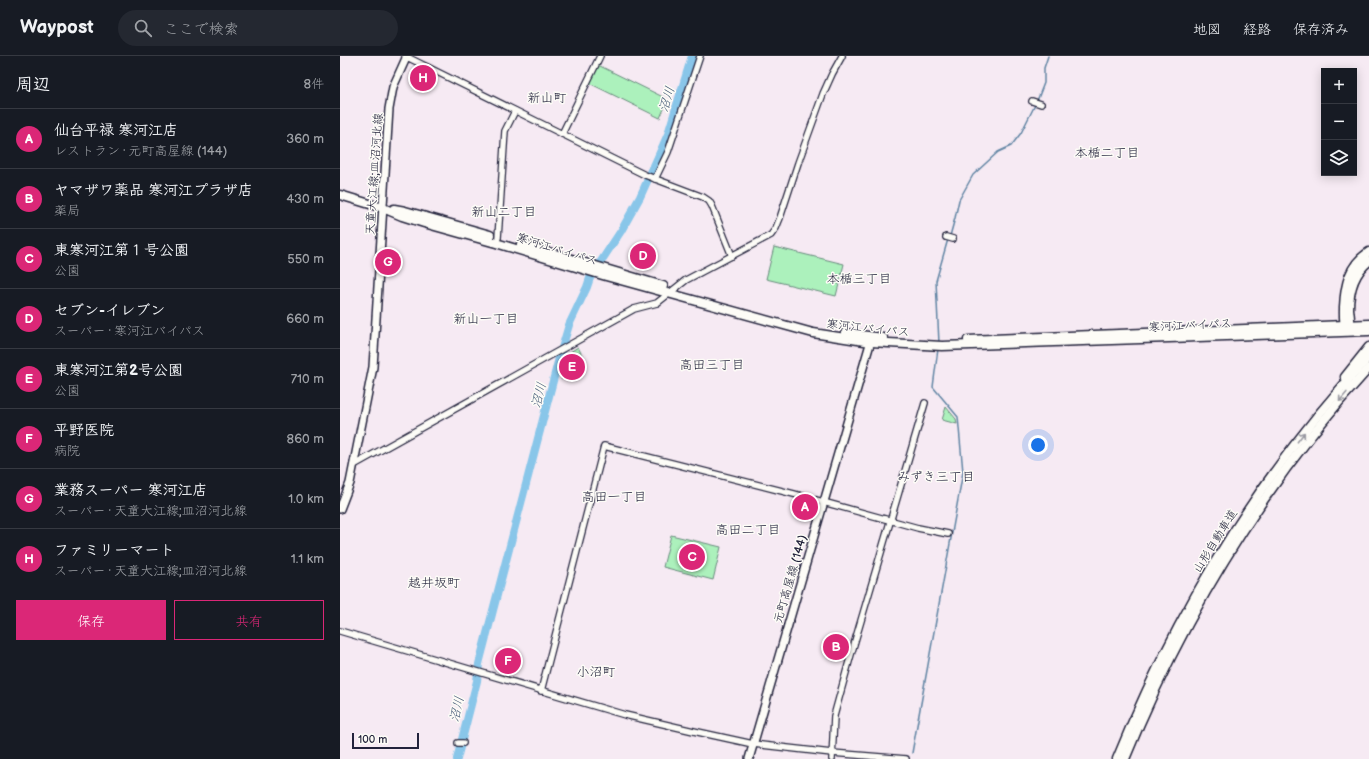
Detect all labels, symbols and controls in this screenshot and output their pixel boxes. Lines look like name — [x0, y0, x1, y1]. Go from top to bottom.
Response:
search box — [118, 10, 398, 46]
text: Waypost — [20, 16, 94, 39]
icon: search — [132, 17, 154, 39]
text: ここで検索 — [164, 20, 239, 39]
text: 地図 — [1193, 21, 1221, 38]
text: 経路 — [1243, 21, 1271, 38]
text: 保存済み — [1293, 21, 1349, 38]
pin: H — [410, 63, 436, 93]
map controls — [1321, 68, 1357, 176]
button: + — [1321, 68, 1357, 104]
text: 周辺 — [16, 75, 50, 95]
text: 8件 — [303, 76, 324, 92]
water label: 沼川 — [656, 85, 678, 114]
district label: 新山町 — [527, 90, 567, 106]
button: − — [1321, 104, 1357, 140]
street label: 天童大江線;皿沼河北線 — [363, 112, 386, 236]
text: 仙台平禄 寒河江店 — [54, 121, 178, 140]
text: A — [25, 131, 33, 147]
text: 360 m — [286, 131, 324, 147]
button: layers — [1321, 140, 1357, 176]
text: レストラン · 元町高屋線 (144) — [54, 143, 227, 159]
district label: 本楯二丁目 — [1074, 145, 1140, 161]
text: ヤマザワ薬品 寒河江プラザ店 — [54, 181, 253, 200]
text: B — [24, 191, 34, 207]
text: 430 m — [286, 191, 324, 207]
text: 薬局 — [54, 203, 80, 219]
district label: 新山二丁目 — [471, 204, 537, 220]
street label: 寒河江バイパス — [515, 230, 599, 269]
text: 東寒河江第１号公園 — [54, 241, 189, 260]
pin: D — [630, 241, 656, 271]
pin: G — [375, 247, 401, 277]
text: C — [24, 251, 34, 267]
text: 550 m — [287, 251, 324, 267]
text: 公園 — [54, 263, 80, 279]
district label: 本楯三丁目 — [826, 271, 892, 287]
text: セブン-イレブン — [54, 301, 165, 320]
text: D — [24, 311, 34, 327]
text: 660 m — [286, 311, 324, 327]
district label: 新山一丁目 — [453, 311, 519, 327]
street label: 寒河江バイパス — [1148, 316, 1232, 335]
street label: 寒河江バイパス — [826, 317, 910, 340]
text: スーパー · 寒河江バイパス — [54, 323, 205, 339]
pin: E — [559, 352, 585, 382]
district label: 高田三丁目 — [679, 357, 745, 373]
text: 東寒河江第2号公園 — [54, 361, 183, 380]
text: E — [25, 371, 33, 387]
text: 710 m — [291, 371, 324, 387]
water label: 沼川 — [528, 381, 550, 410]
text: 公園 — [54, 383, 80, 399]
one-way arrow — [1338, 392, 1347, 403]
text: 平野医院 — [54, 421, 114, 440]
text: F — [25, 431, 33, 447]
text: 860 m — [287, 431, 324, 447]
one-way arrow — [1297, 432, 1305, 443]
your location — [1028, 435, 1048, 455]
text: 病院 — [54, 443, 80, 459]
district label: みずき三丁目 — [897, 469, 975, 485]
text: 業務スーパー 寒河江店 — [54, 481, 207, 500]
district label: 高田一丁目 — [581, 489, 647, 505]
text: G — [24, 491, 34, 507]
text: 1.0 km — [288, 491, 324, 507]
pin: A — [792, 492, 818, 522]
text: スーパー · 天童大江線;皿沼河北線 — [54, 503, 247, 519]
street label: 山形自動車道 — [1190, 507, 1241, 576]
district label: 高田二丁目 — [715, 522, 781, 538]
street label: 元町高屋線 (144) — [771, 533, 810, 625]
text: ファミリーマート — [54, 541, 175, 560]
pin: C — [679, 542, 705, 572]
text: H — [24, 551, 34, 567]
text: 1.1 km — [291, 551, 324, 567]
text: スーパー · 天童大江線;皿沼河北線 — [54, 563, 247, 579]
district label: 越井坂町 — [408, 575, 460, 591]
button: 保存 — [16, 600, 166, 640]
button: 共有 — [174, 600, 324, 640]
pin: B — [823, 632, 849, 662]
pin: F — [495, 646, 521, 676]
district label: 小沼町 — [576, 664, 616, 680]
water label: 沼川 — [446, 695, 468, 724]
scale bar — [352, 731, 419, 750]
text: 100 m — [358, 733, 387, 746]

